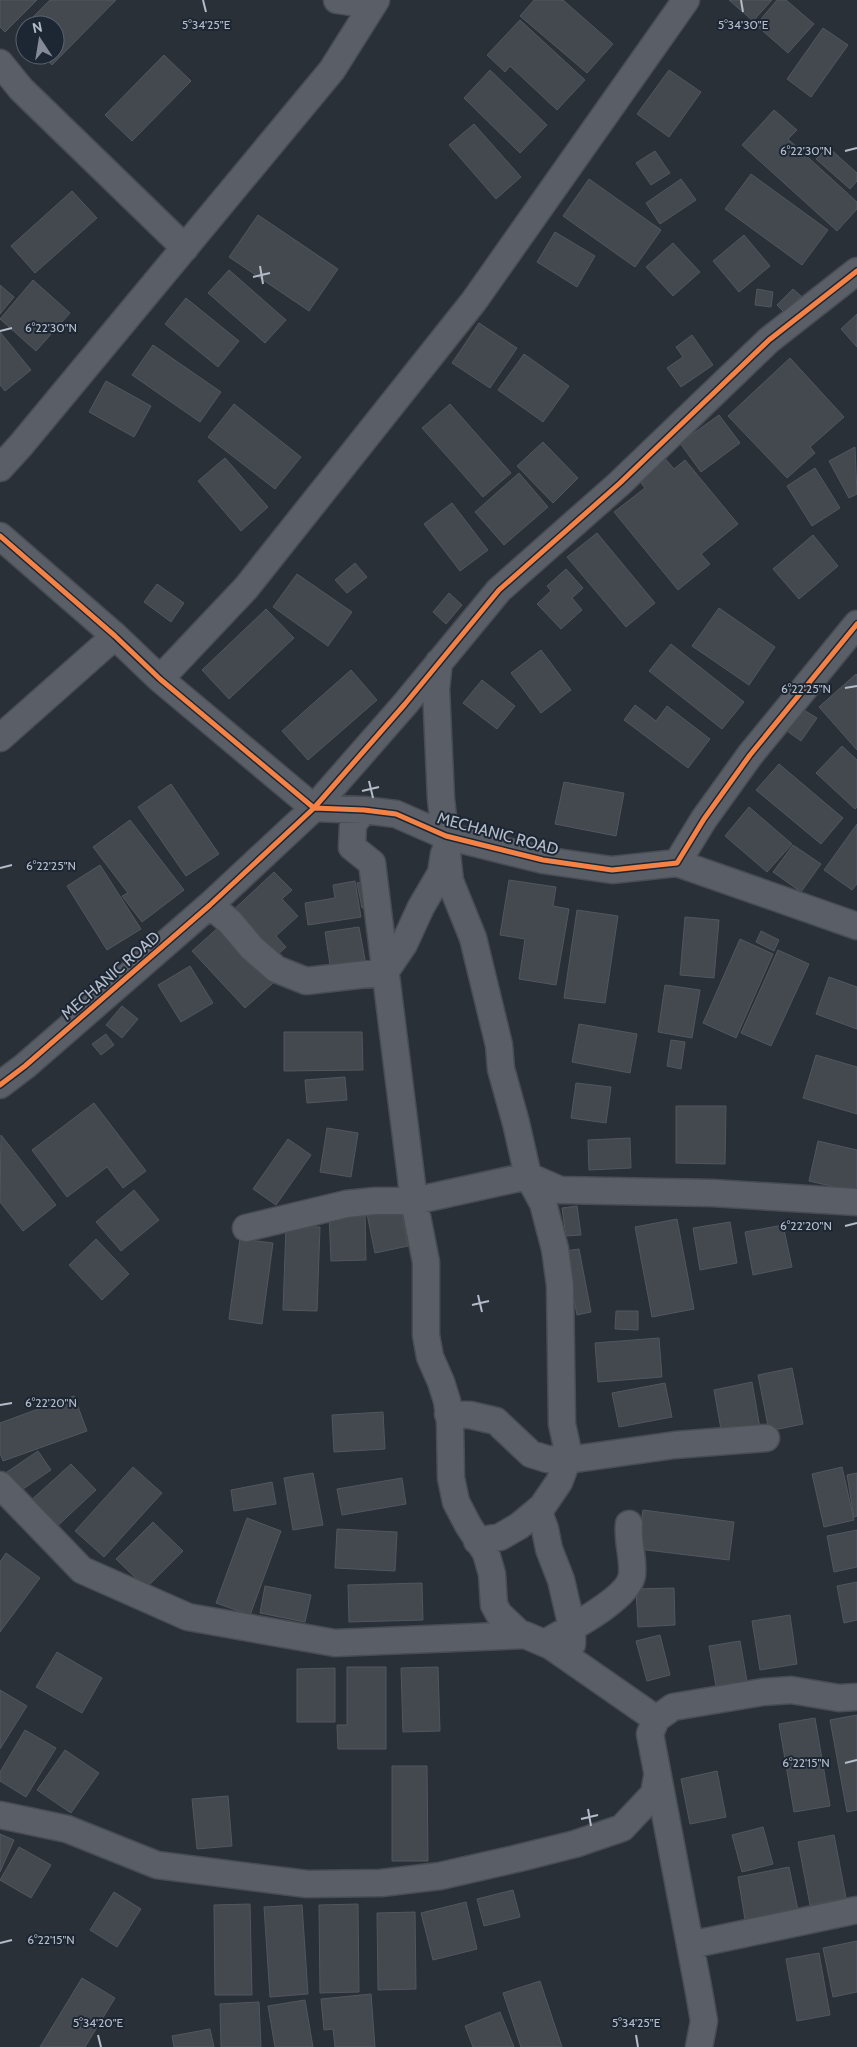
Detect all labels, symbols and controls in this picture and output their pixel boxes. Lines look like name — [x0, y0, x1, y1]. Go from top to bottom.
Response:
north arrow — [15, 15, 65, 65]
text: N — [31, 17, 44, 37]
text: 5°34'25"E — [182, 17, 231, 32]
text: 5°34'30"E — [718, 17, 769, 32]
text: 6°22'30"N — [780, 143, 832, 158]
text: 6°22'30"N — [25, 320, 77, 335]
text: 6°22'25"N — [781, 681, 831, 696]
street label: MECHANIC ROAD — [435, 808, 561, 859]
text: 6°22'25"N — [26, 858, 76, 873]
street label: MECHANIC ROAD — [57, 927, 164, 1023]
text: 6°22'20"N — [780, 1218, 832, 1233]
text: 6°22'20"N — [25, 1395, 77, 1410]
text: 6°22'15"N — [782, 1755, 830, 1770]
text: 6°22'15"N — [27, 1932, 75, 1947]
text: 5°34'20"E — [73, 2015, 124, 2030]
text: 5°34'25"E — [612, 2015, 661, 2030]

